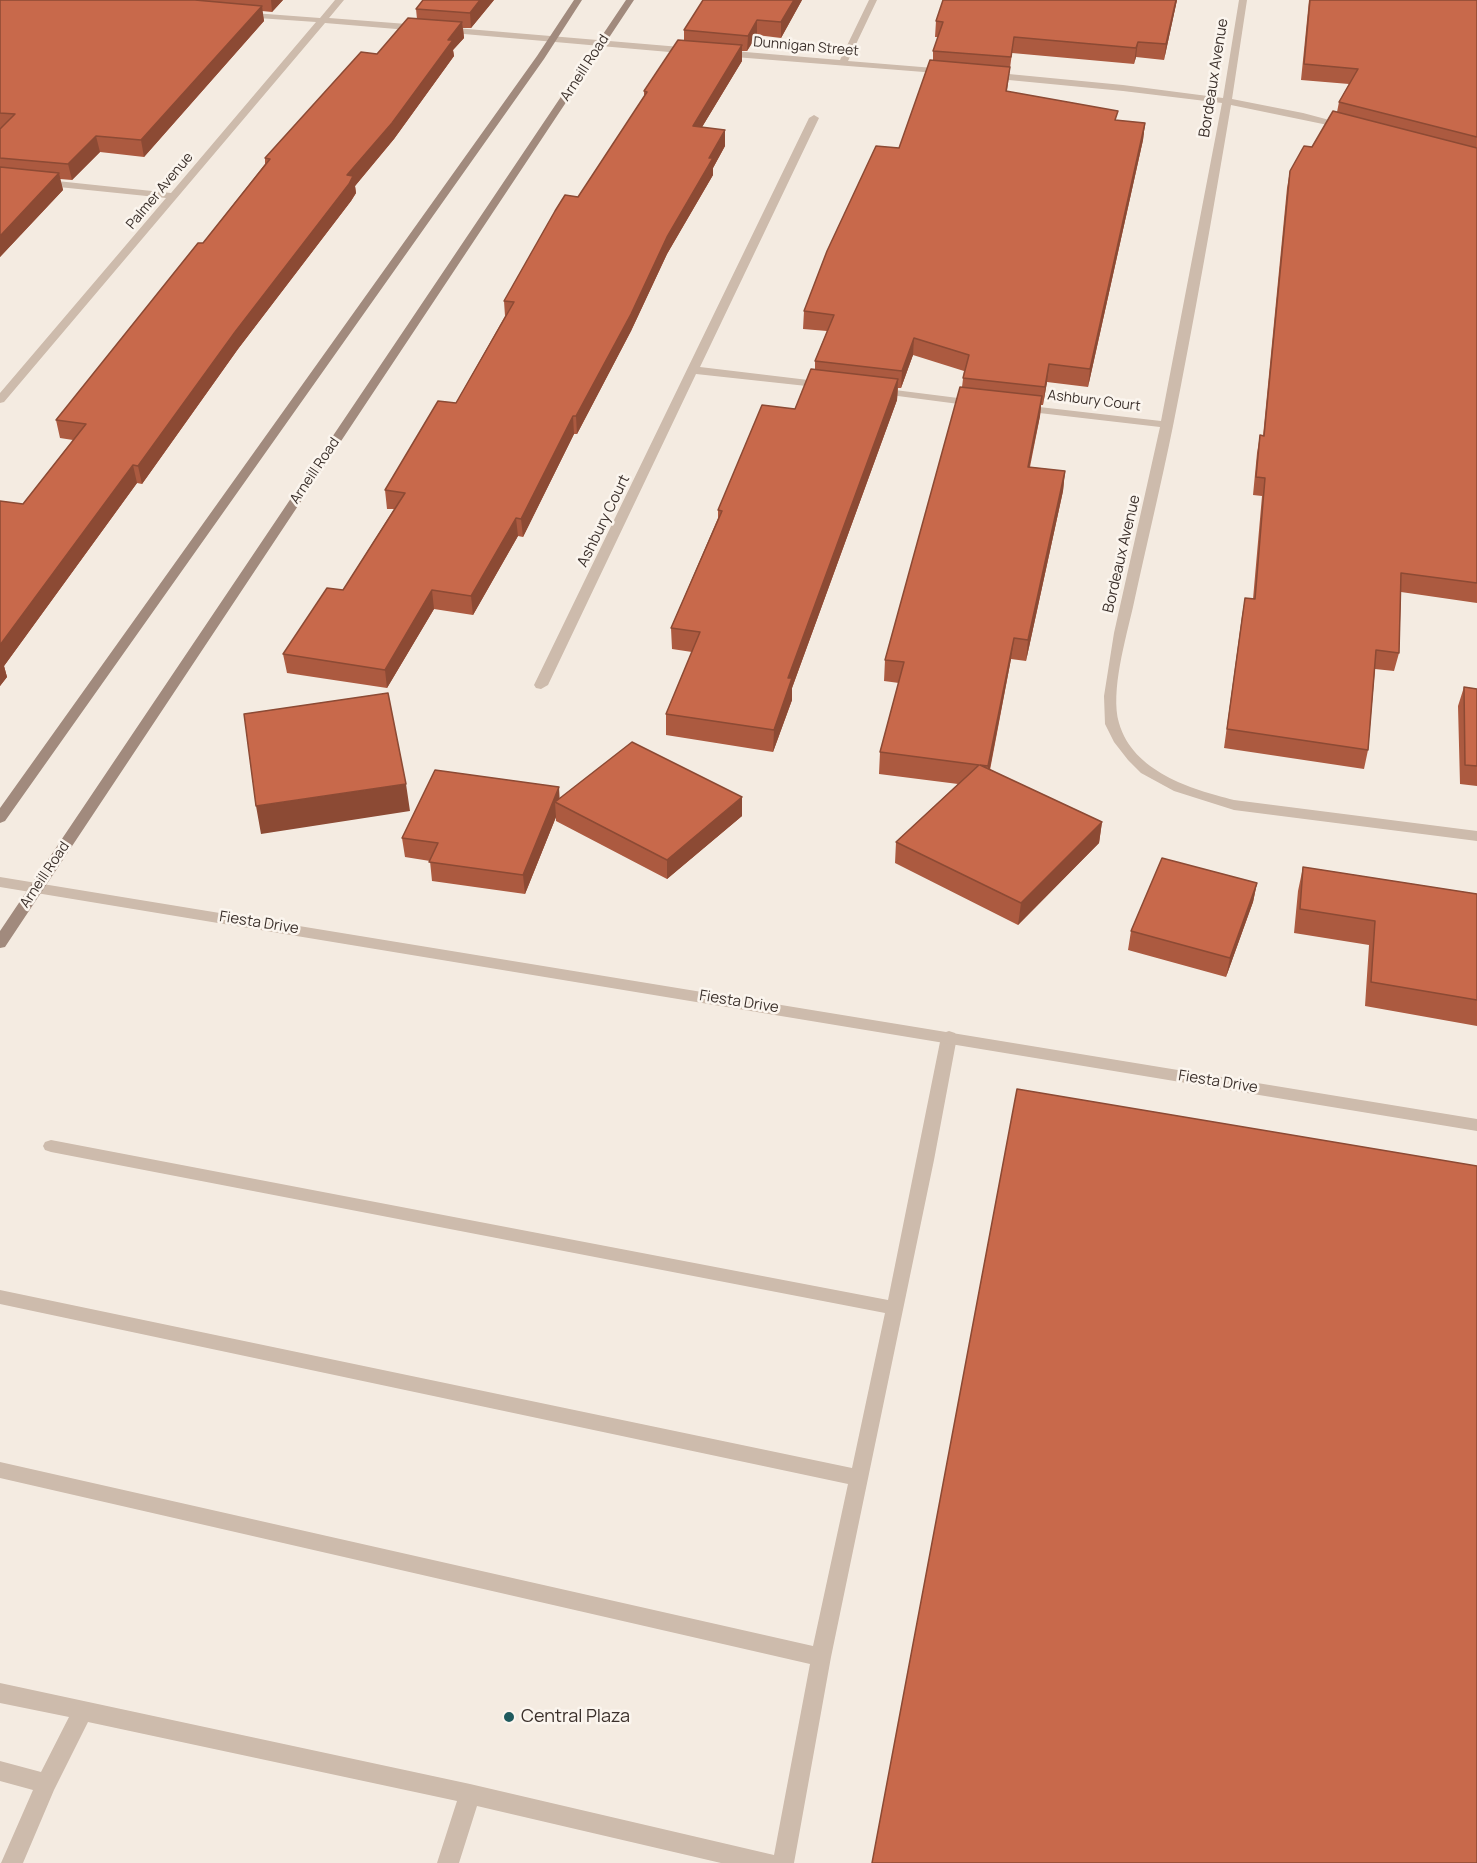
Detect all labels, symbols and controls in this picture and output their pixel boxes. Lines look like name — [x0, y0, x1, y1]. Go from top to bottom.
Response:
street label: Bordeaux Avenue — [1196, 17, 1232, 139]
street label: Arneill Road — [557, 31, 613, 105]
street label: Dunnigan Street — [753, 34, 859, 60]
street label: Palmer Avenue — [123, 149, 197, 233]
street label: Ashbury Court — [1047, 387, 1141, 415]
street label: Arneill Road — [287, 435, 343, 507]
street label: Ashbury Court — [574, 472, 634, 570]
street label: Bordeaux Avenue — [1100, 493, 1144, 615]
street label: Arneill Road — [17, 839, 73, 911]
street label: Fiesta Drive — [218, 908, 300, 938]
street label: Fiesta Drive — [698, 987, 780, 1017]
street label: Fiesta Drive — [1177, 1067, 1259, 1097]
place label: Central Plaza — [521, 1706, 630, 1728]
marker: Central Plaza — [502, 1710, 516, 1724]

